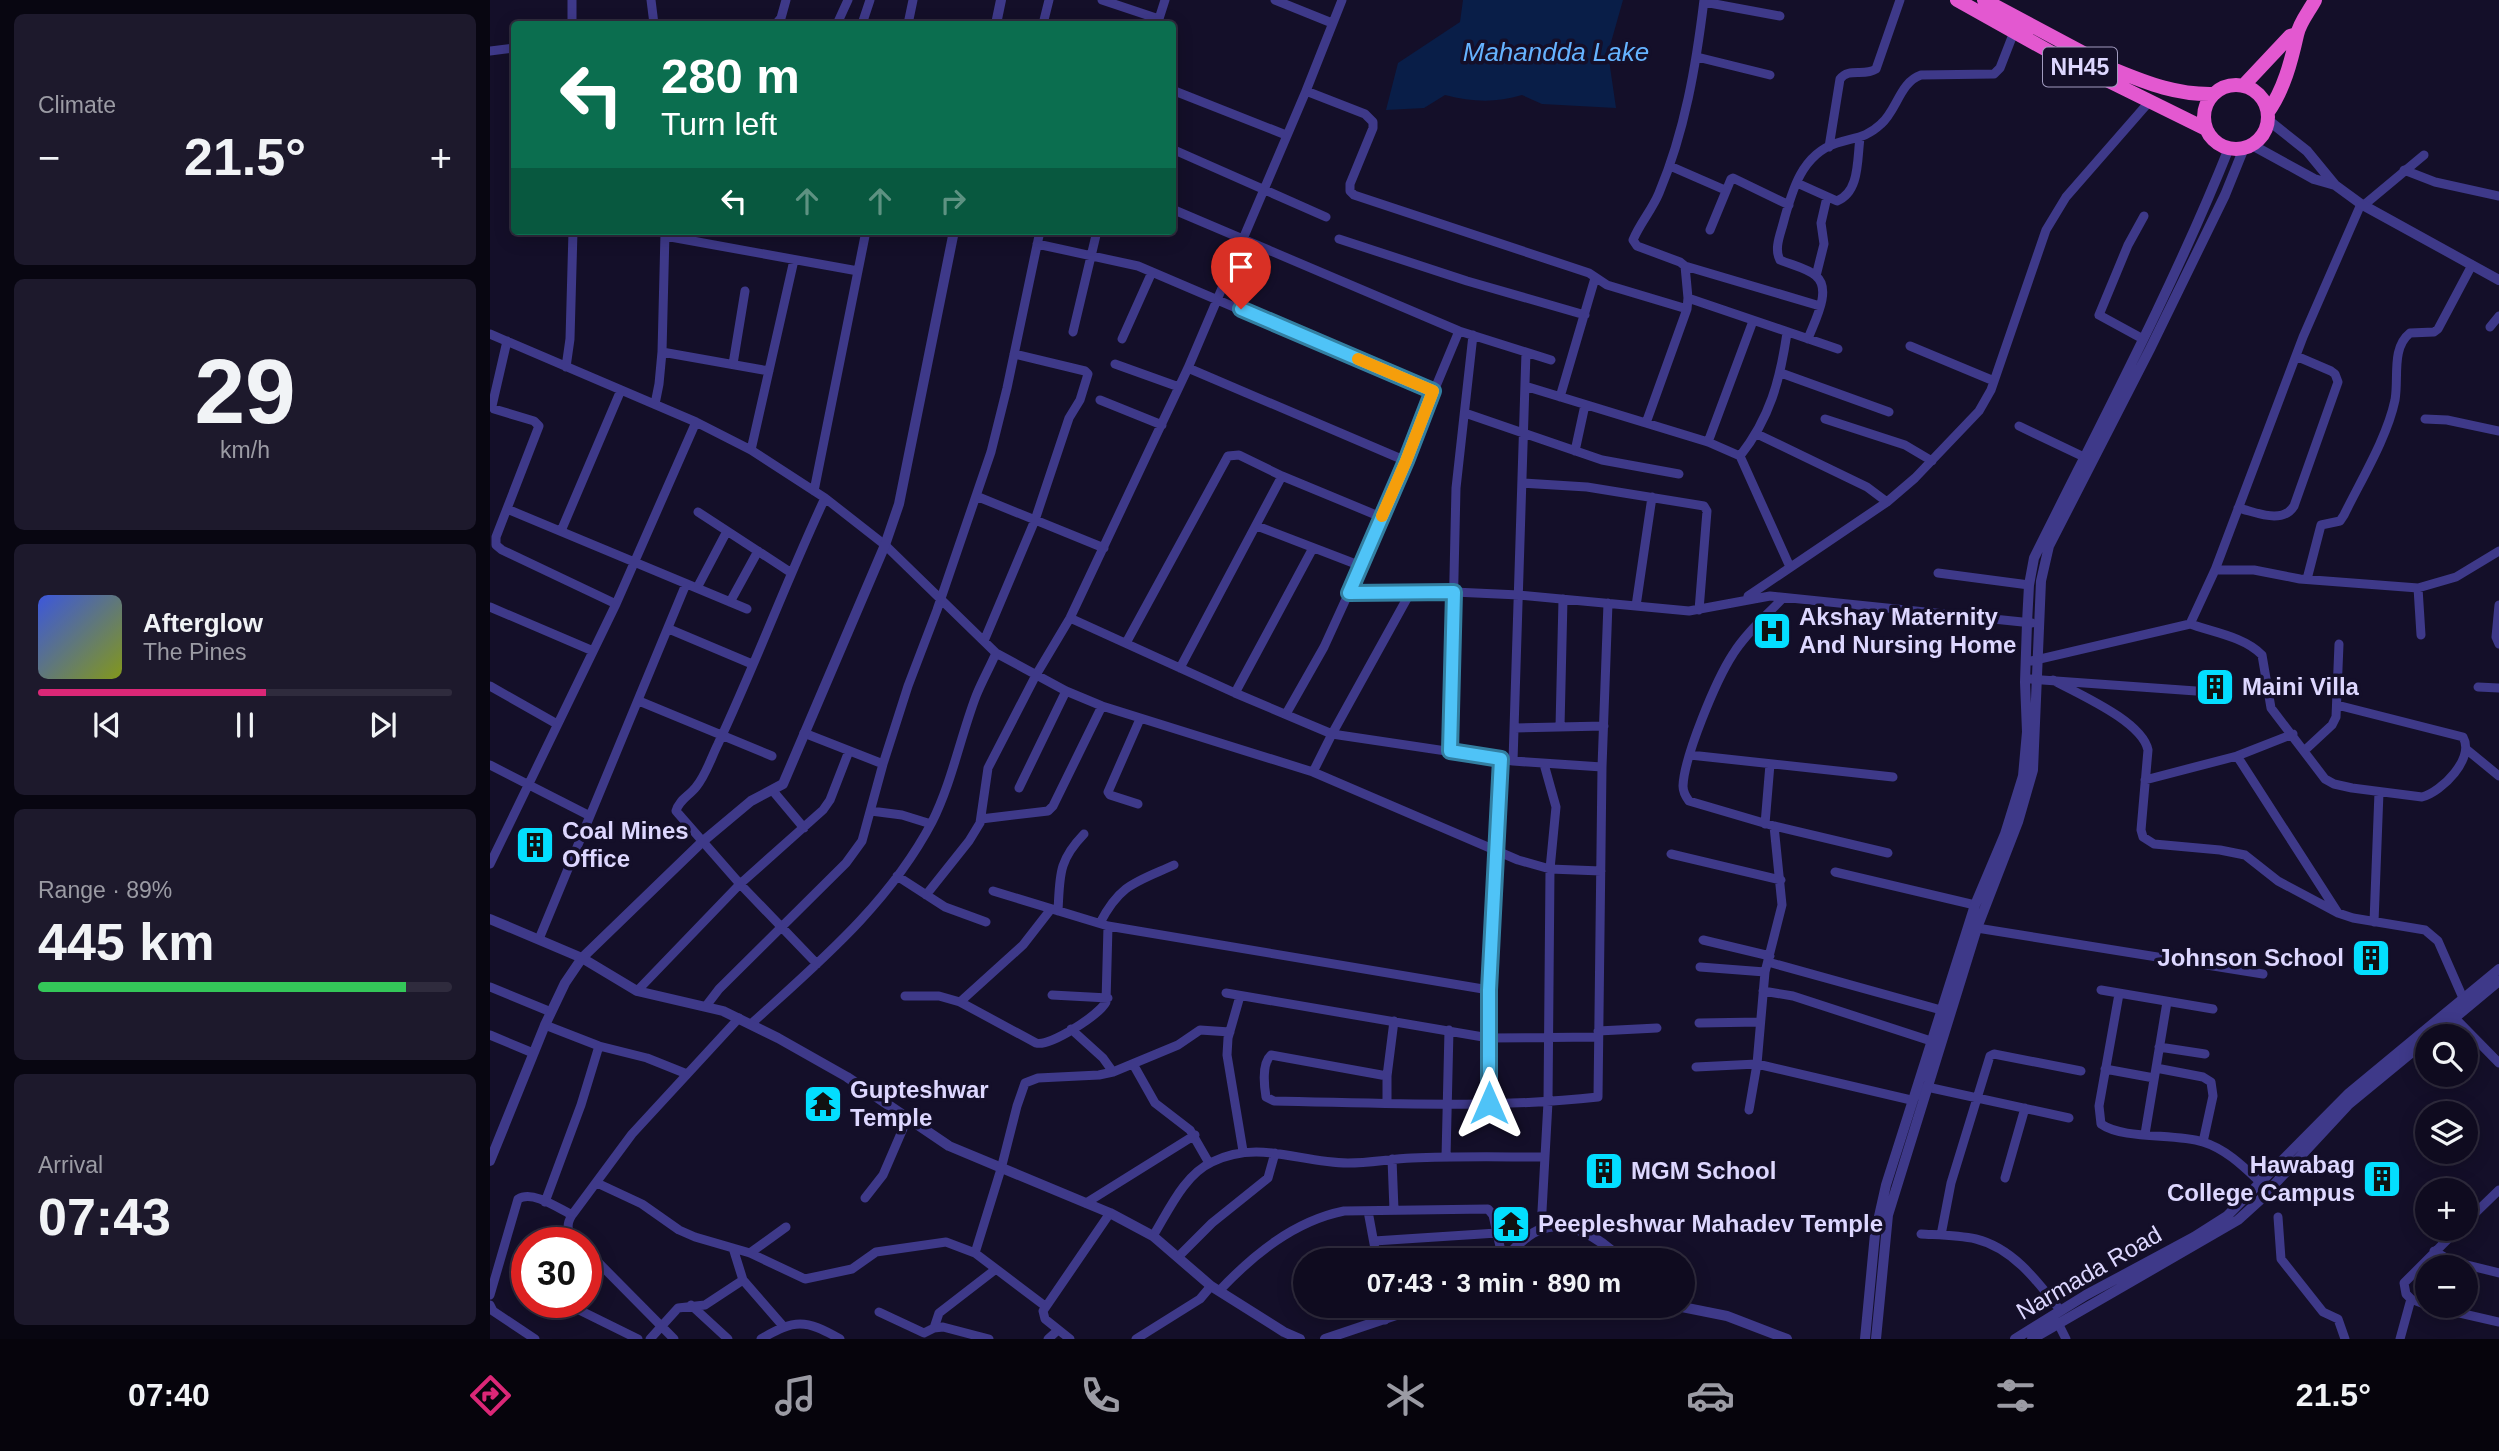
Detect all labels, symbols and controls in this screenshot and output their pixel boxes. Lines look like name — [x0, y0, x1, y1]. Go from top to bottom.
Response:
water label: Mahandda Lake — [1463, 37, 1649, 67]
road number: NH45 — [2043, 48, 2117, 86]
icon: left — [546, 49, 637, 140]
text: 280 m — [661, 49, 800, 103]
text: Climate — [38, 92, 116, 118]
text: Turn left — [661, 106, 777, 142]
text: 21.5° — [184, 128, 306, 186]
text: − — [38, 137, 60, 179]
text: + — [430, 137, 452, 179]
icon: left — [715, 182, 753, 220]
icon: ahead — [788, 182, 826, 220]
icon: ahead — [861, 182, 899, 220]
icon: right — [934, 182, 972, 220]
pin — [1211, 237, 1271, 309]
icon: arrive — [1222, 248, 1260, 286]
text: 29 — [194, 341, 296, 442]
text: km/h — [220, 437, 270, 463]
place label: Akshay Maternity And Nursing Home — [1799, 603, 2016, 658]
text: Afterglow — [143, 608, 263, 638]
hospital icon: Akshay Maternity And Nursing Home — [1751, 610, 1793, 652]
text: The Pines — [143, 639, 247, 665]
building icon: Maini Villa — [2194, 666, 2236, 708]
place label: Maini Villa — [2242, 673, 2360, 700]
icon: previous — [88, 706, 126, 744]
icon: pause — [226, 706, 264, 744]
icon: next — [364, 706, 402, 744]
place label: Coal Mines Office — [562, 817, 689, 872]
building icon: Coal Mines Office — [514, 824, 556, 866]
text: Range · 89% — [38, 877, 172, 903]
text: 445 km — [38, 913, 214, 971]
building icon: Johnson School — [2350, 937, 2392, 979]
place label: Johnson School — [2157, 944, 2344, 971]
map controls — [2415, 1024, 2478, 1318]
button: search — [2415, 1024, 2478, 1087]
position arrow — [1452, 1066, 1526, 1140]
place label: Gupteshwar Temple — [850, 1076, 989, 1131]
temple icon: Gupteshwar Temple — [802, 1083, 844, 1125]
button: layers — [2415, 1101, 2478, 1164]
building icon: MGM School — [1583, 1150, 1625, 1192]
place label: Hawabag College Campus — [2167, 1151, 2355, 1206]
text: Arrival — [38, 1152, 103, 1178]
place label: MGM School — [1631, 1157, 1776, 1184]
building icon: Hawabag College Campus — [2361, 1158, 2403, 1200]
button: + — [2415, 1178, 2478, 1241]
text: 07:43 — [38, 1188, 171, 1246]
temple icon: Peepleshwar Mahadev Temple — [1490, 1203, 1532, 1245]
place label: Peepleshwar Mahadev Temple — [1538, 1210, 1883, 1237]
street label: Narmada Road — [2012, 1220, 2166, 1325]
speed limit sign: 30 — [511, 1227, 602, 1318]
button: − — [2415, 1255, 2478, 1318]
text: 07:43 · 3 min · 890 m — [1367, 1268, 1621, 1298]
icon: directions — [466, 1371, 515, 1420]
icon: music — [771, 1371, 820, 1420]
icon: phone — [1076, 1371, 1125, 1420]
icon: climate — [1381, 1371, 1430, 1420]
icon: car — [1686, 1371, 1735, 1420]
icon: filters — [1991, 1371, 2040, 1420]
text: 07:40 — [128, 1377, 210, 1413]
text: 21.5° — [2296, 1377, 2371, 1413]

